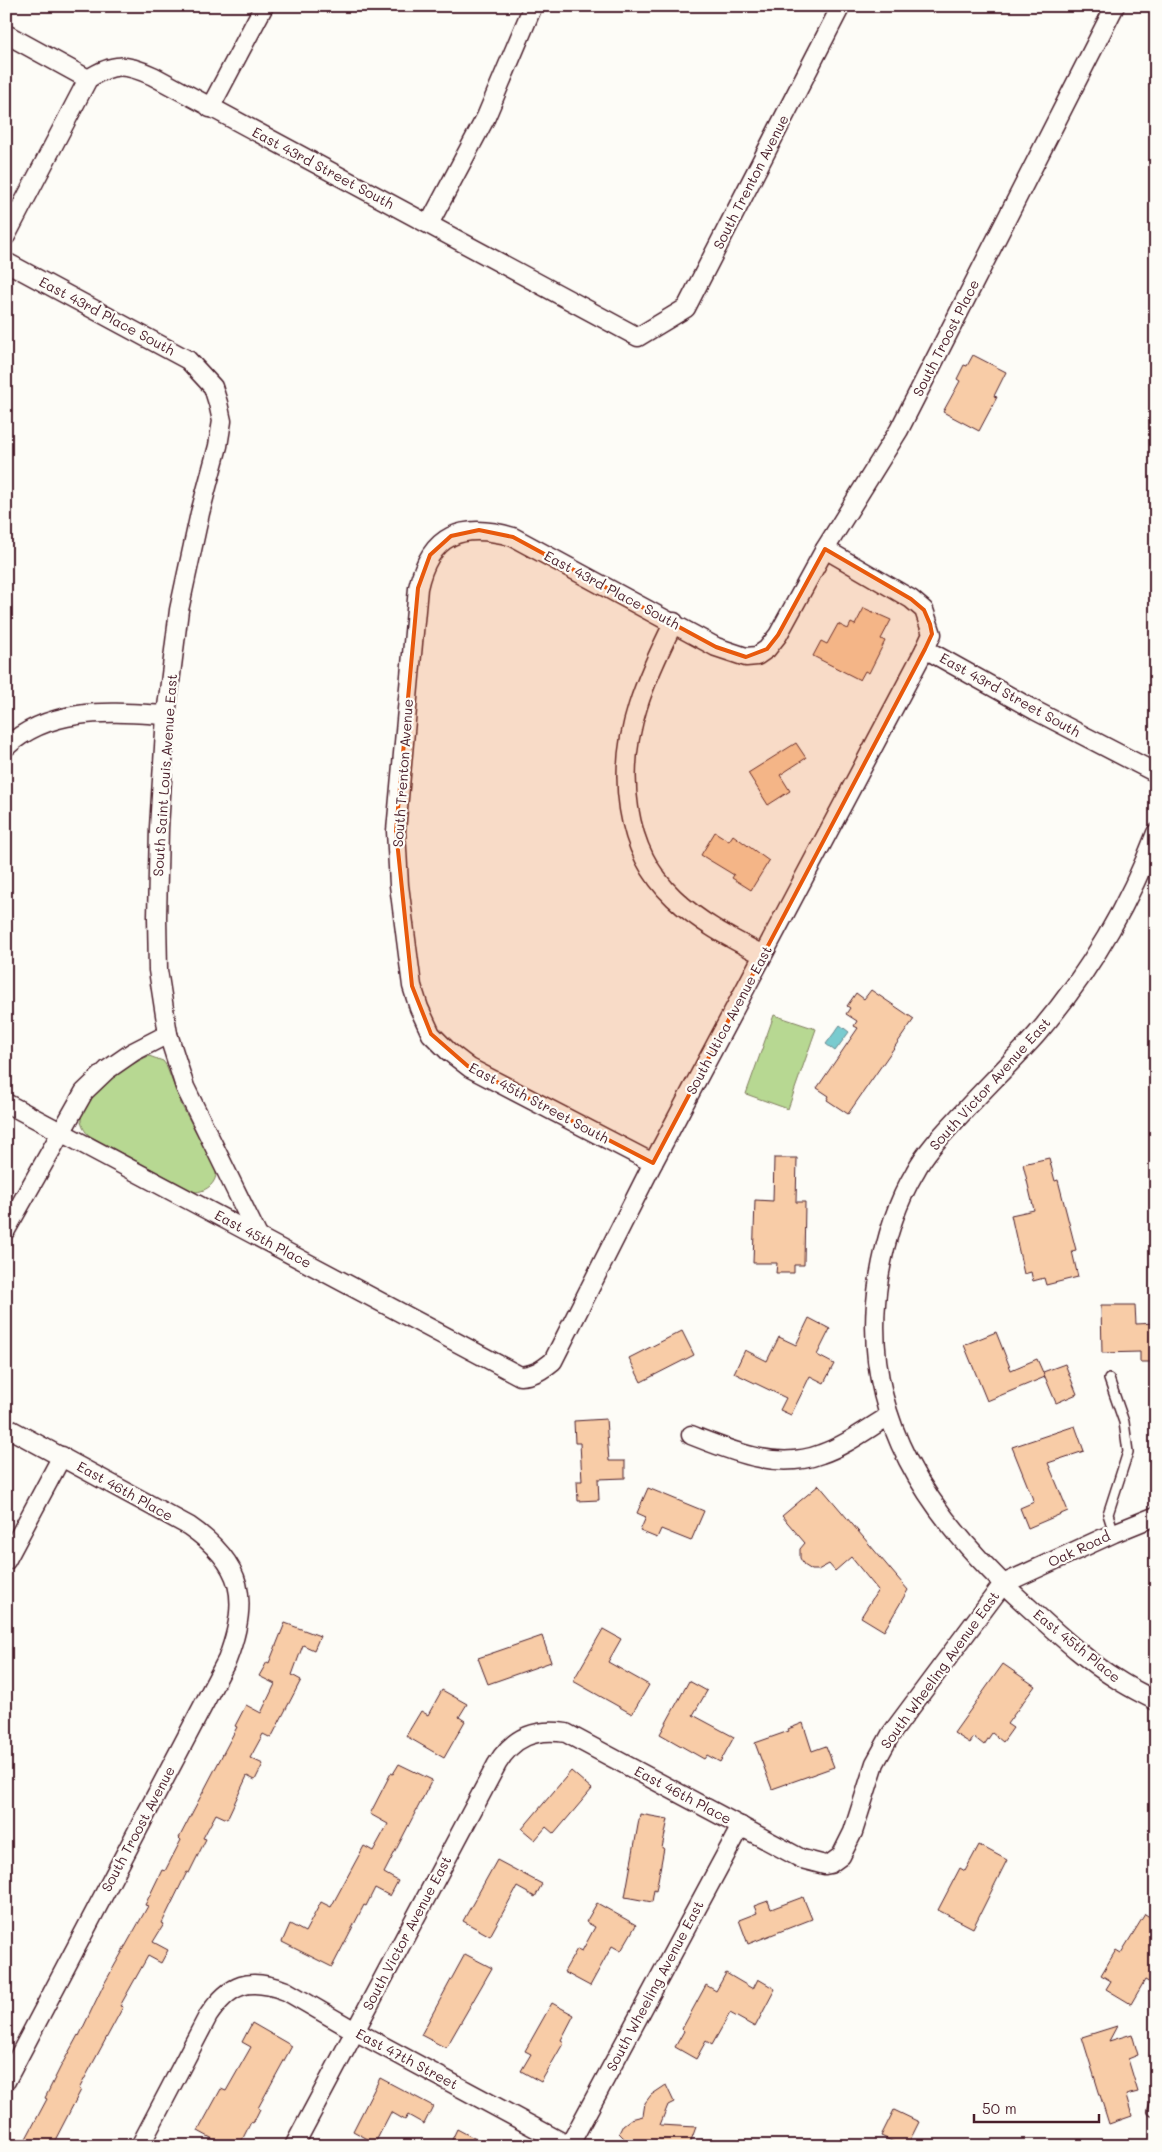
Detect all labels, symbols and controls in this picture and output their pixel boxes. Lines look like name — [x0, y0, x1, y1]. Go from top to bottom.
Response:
street label: South Trenton Avenue — [708, 111, 793, 252]
street label: East 43rd Street South — [249, 122, 398, 213]
street label: East 43rd Place South — [36, 272, 178, 359]
street label: South Troost Place — [908, 276, 983, 400]
street label: East 43rd Place South — [541, 546, 683, 633]
street label: East 43rd Street South — [937, 648, 1084, 741]
street label: South Saint Louis Avenue East — [148, 673, 181, 877]
street label: South Trenton Avenue — [388, 698, 417, 848]
street label: South Utica Avenue East — [681, 942, 776, 1098]
street label: South Victor Avenue East — [925, 1013, 1054, 1154]
street label: East 45th Street South — [466, 1058, 613, 1148]
street label: East 45th Place — [212, 1205, 315, 1272]
street label: East 46th Place — [74, 1456, 177, 1525]
street label: Oak Road — [1045, 1526, 1113, 1571]
street label: South Wheeling Avenue East — [876, 1587, 1003, 1752]
street label: East 45th Place — [1030, 1605, 1125, 1687]
street label: East 46th Place — [631, 1761, 735, 1828]
street label: South Troost Avenue — [96, 1763, 179, 1895]
street label: South Victor Avenue East — [358, 1852, 455, 2013]
street label: South Wheeling Avenue East — [601, 1897, 708, 2074]
street label: East 47th Street — [353, 2024, 462, 2094]
scale bar — [974, 2092, 1100, 2124]
text: 50 m — [982, 2098, 1017, 2118]

